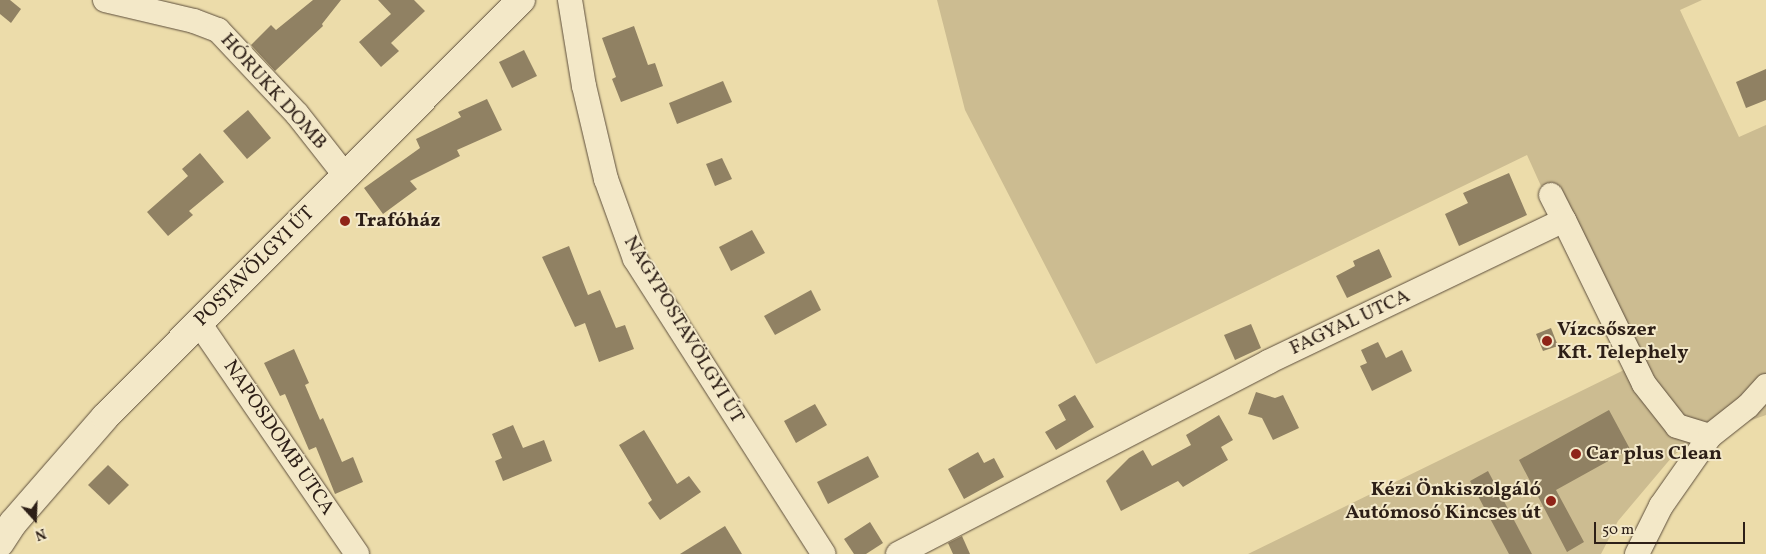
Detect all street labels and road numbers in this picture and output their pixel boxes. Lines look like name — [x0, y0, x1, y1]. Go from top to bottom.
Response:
street label: HÓRUKK DOMB — [214, 29, 332, 155]
street label: POSTAVÖLGYI ÚT — [190, 202, 320, 332]
street label: NAGYPOSTAVÖLGYI ÚT — [617, 232, 749, 428]
street label: FAGYAL UTCA — [1286, 285, 1414, 361]
street label: NAPOSDOMB UTCA — [217, 356, 339, 520]

